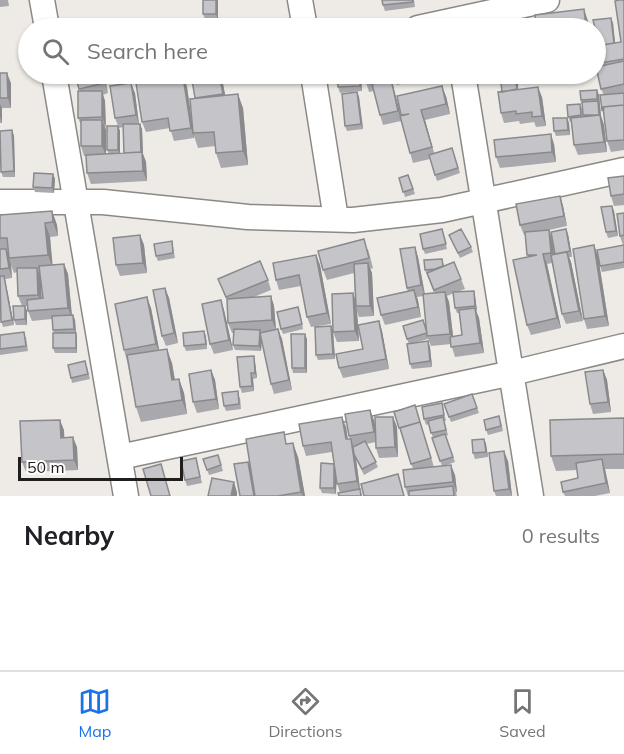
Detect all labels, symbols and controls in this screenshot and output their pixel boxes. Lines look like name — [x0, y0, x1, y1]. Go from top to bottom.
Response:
search box — [18, 18, 606, 84]
icon: search — [39, 35, 72, 68]
text: Search here — [87, 37, 208, 65]
scale bar — [18, 454, 183, 482]
text: 50 m — [27, 457, 64, 477]
text: Nearby — [24, 519, 114, 552]
text: 0 results — [522, 523, 600, 548]
tab: Map — [78, 685, 111, 741]
tab: Directions — [268, 685, 342, 741]
tab: Saved — [499, 685, 546, 741]

